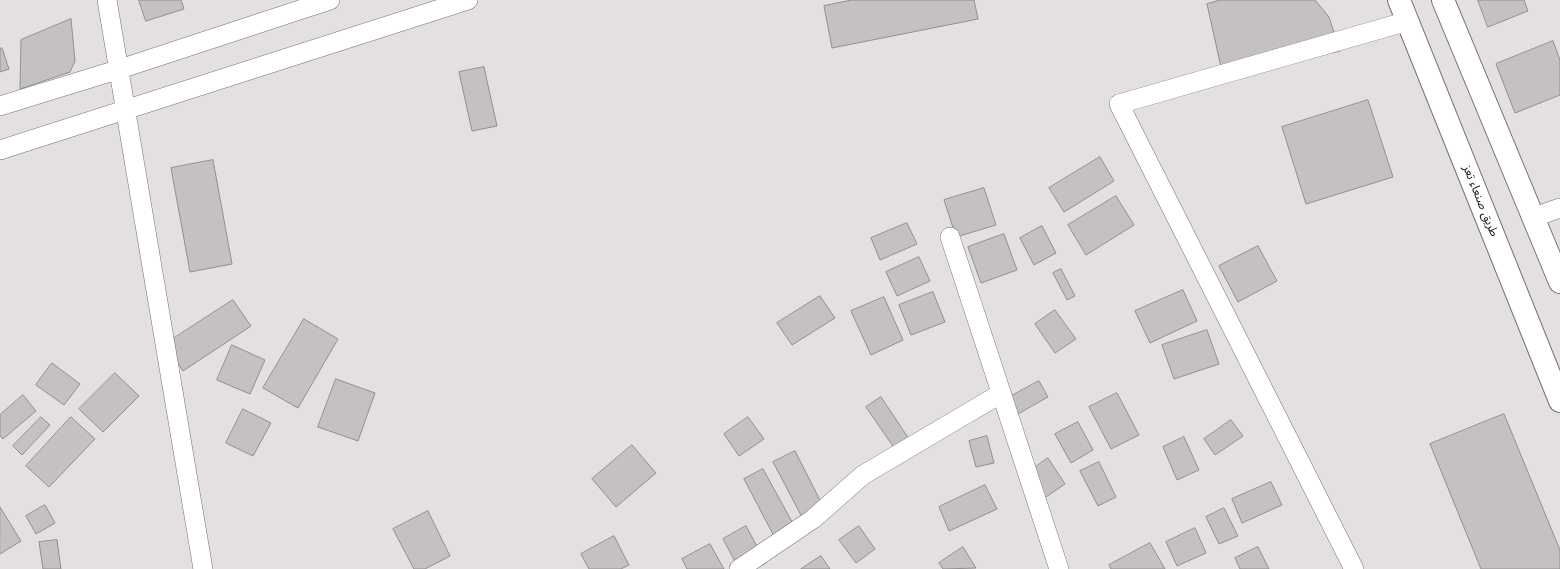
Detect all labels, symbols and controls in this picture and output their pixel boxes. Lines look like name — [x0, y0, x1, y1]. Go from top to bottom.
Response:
street label: طريق صنعاء تعز — [1459, 163, 1501, 239]

